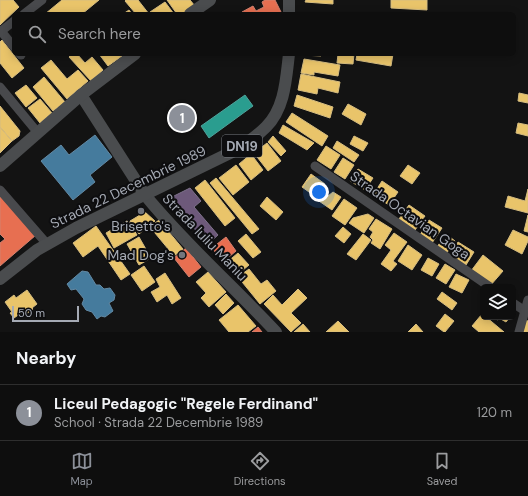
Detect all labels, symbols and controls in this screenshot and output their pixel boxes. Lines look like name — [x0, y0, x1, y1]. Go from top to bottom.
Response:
search box — [12, 12, 516, 56]
icon: search — [26, 23, 48, 45]
text: Search here — [58, 24, 141, 44]
pin: 1 — [169, 103, 195, 133]
road number: DN19 — [222, 135, 262, 157]
street label: Strada 22 Decembrie 1989 — [47, 141, 209, 233]
street label: Strada Octavian Goga — [347, 167, 473, 263]
your location — [309, 182, 329, 202]
street label: Strada Iuliu Maniu — [159, 189, 251, 285]
marker: Brisetto's — [136, 206, 146, 216]
place label: Brisetto's — [111, 217, 171, 235]
place label: Mad Dog's — [107, 246, 174, 264]
marker: Mad Dog's — [177, 250, 187, 260]
map controls — [480, 284, 516, 320]
button: layers — [480, 284, 516, 320]
scale bar — [12, 304, 79, 323]
text: 50 m — [18, 306, 45, 320]
text: Nearby — [16, 347, 76, 369]
text: Liceul Pedagogic "Regele Ferdinand" — [54, 394, 318, 414]
text: 1 — [27, 404, 31, 421]
text: 120 m — [477, 404, 512, 421]
text: School · Strada 22 Decembrie 1989 — [54, 414, 263, 431]
tab: Map — [71, 450, 93, 488]
tab: Directions — [234, 450, 286, 488]
tab: Saved — [427, 450, 457, 488]

